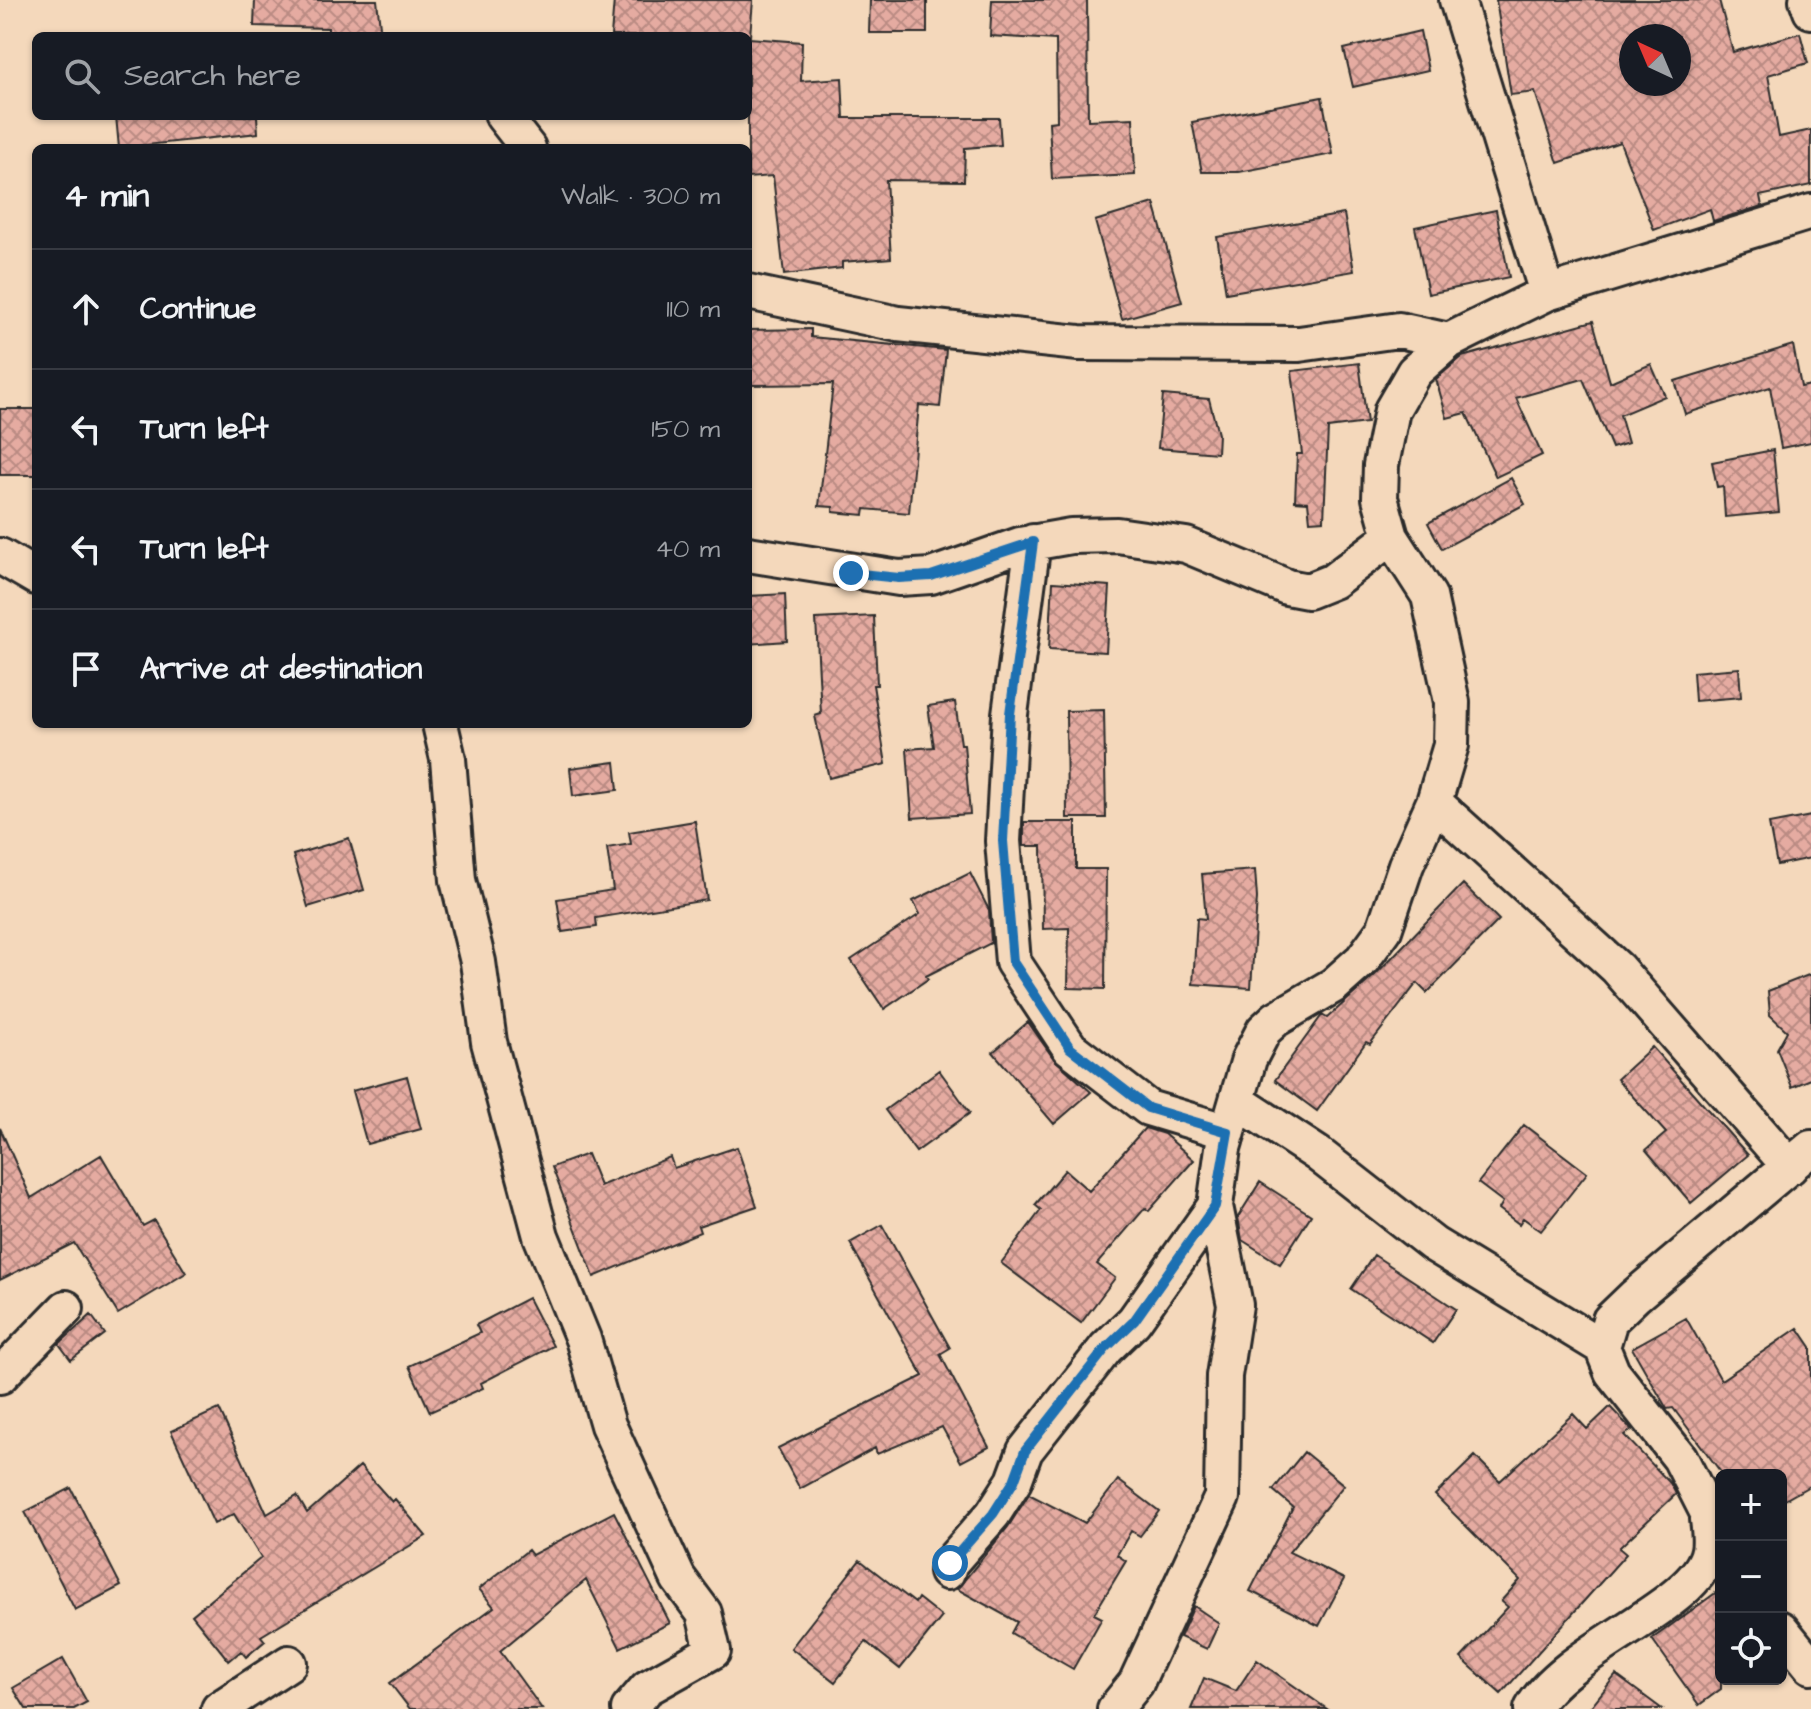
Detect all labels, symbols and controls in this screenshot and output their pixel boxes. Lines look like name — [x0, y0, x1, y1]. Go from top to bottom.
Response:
north arrow — [1619, 24, 1691, 96]
search box — [32, 32, 752, 120]
icon: search — [60, 54, 104, 98]
text: Search here — [124, 55, 301, 97]
text: 4 min — [64, 172, 149, 220]
text: Walk · 300 m — [561, 178, 720, 214]
icon: ahead — [64, 287, 108, 331]
text: Continue — [140, 288, 256, 330]
text: 110 m — [666, 291, 720, 327]
icon: left — [64, 407, 108, 451]
text: Turn left — [140, 408, 268, 450]
text: 150 m — [651, 411, 720, 447]
icon: left — [64, 527, 108, 571]
text: Turn left — [140, 528, 268, 570]
text: 40 m — [655, 531, 720, 567]
route end — [833, 555, 869, 591]
icon: arrive — [64, 647, 108, 691]
text: Arrive at destination — [140, 648, 422, 690]
map controls — [1715, 1469, 1787, 1685]
button: + — [1715, 1469, 1787, 1541]
button: − — [1715, 1541, 1787, 1613]
route start — [932, 1545, 968, 1581]
button: locate — [1715, 1613, 1787, 1685]

